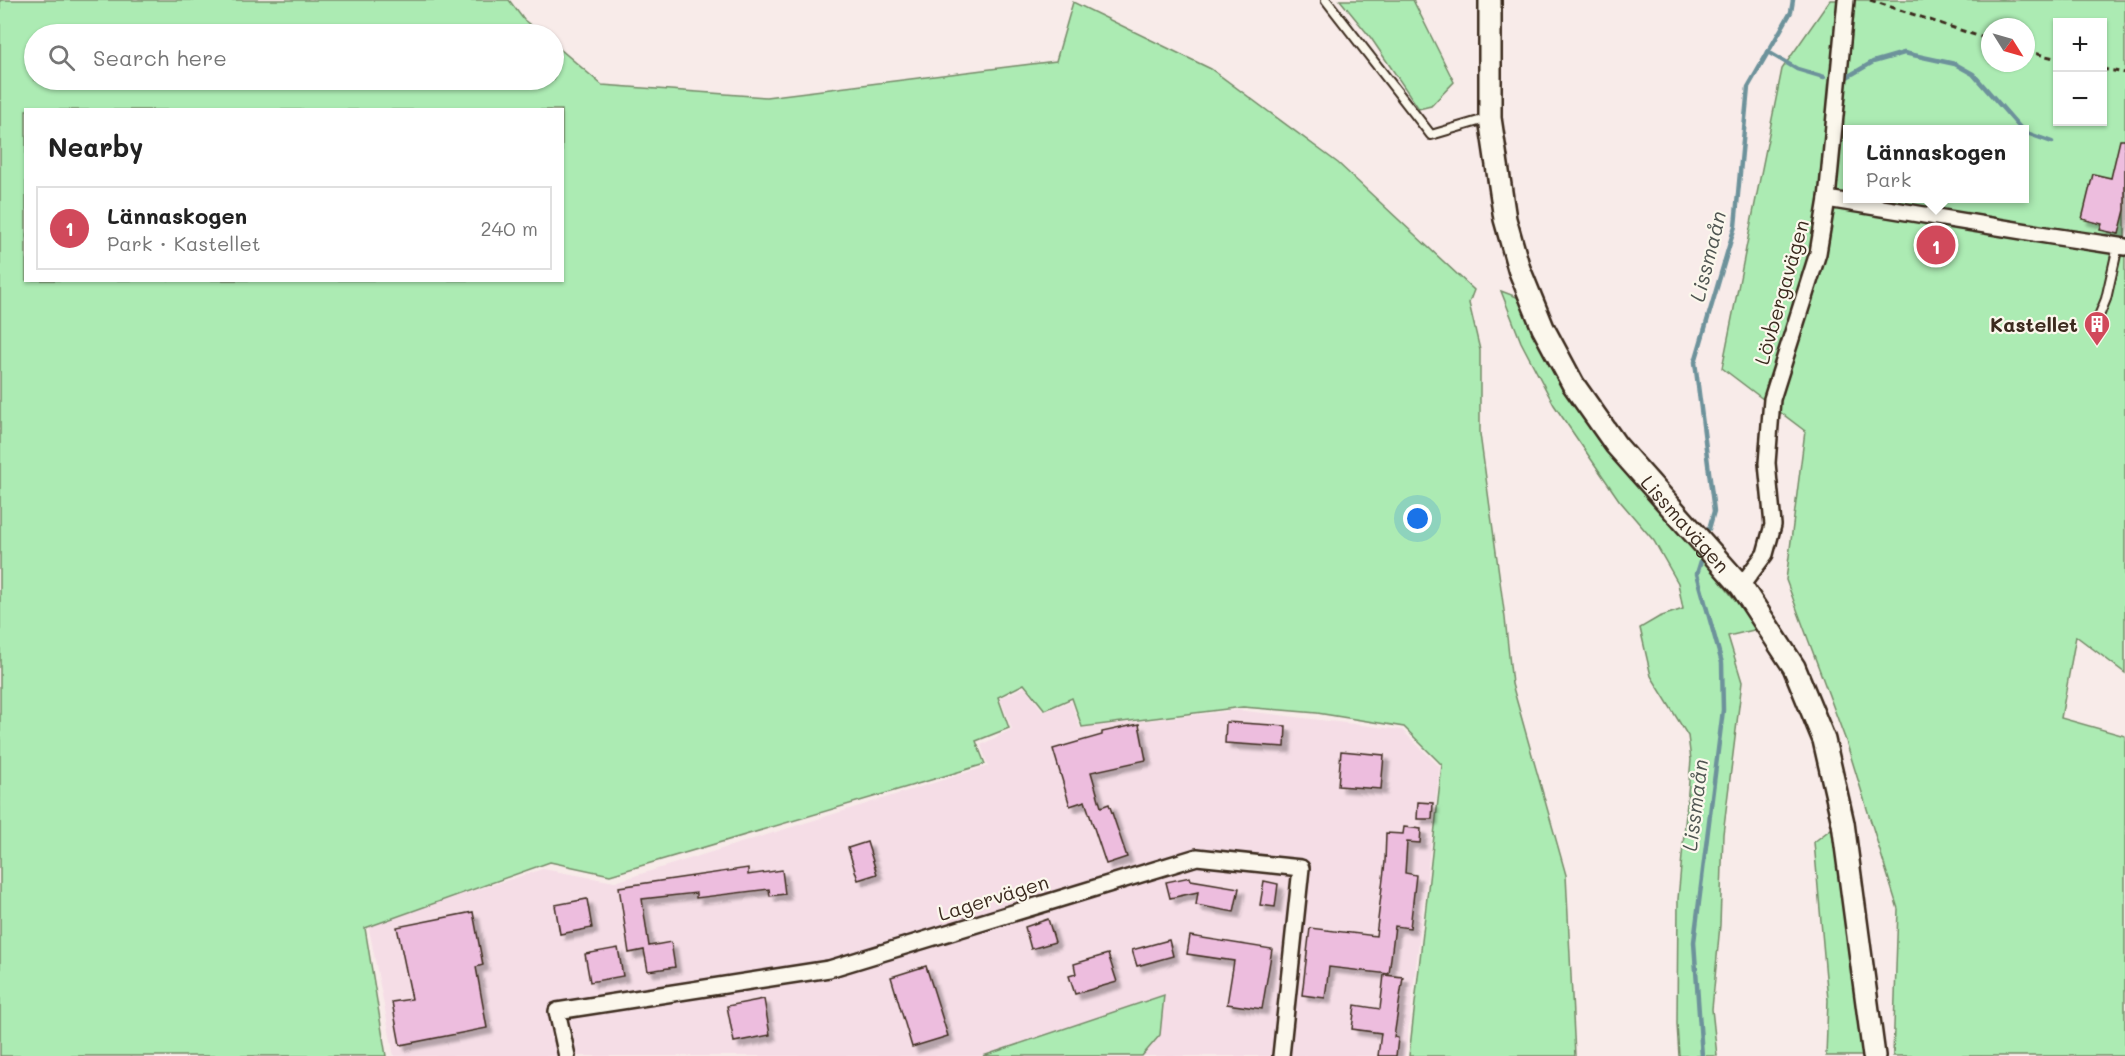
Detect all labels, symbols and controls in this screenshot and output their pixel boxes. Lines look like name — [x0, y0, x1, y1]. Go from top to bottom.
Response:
north arrow — [1981, 18, 2035, 72]
map controls — [2053, 18, 2107, 126]
button: + — [2053, 18, 2107, 72]
search box — [24, 24, 564, 90]
icon: search — [45, 41, 78, 74]
text: Search here — [93, 43, 227, 72]
button: − — [2053, 72, 2107, 126]
popup — [1843, 125, 2029, 203]
text: Nearby — [48, 130, 143, 164]
text: Lännaskogen — [1866, 137, 2006, 166]
text: Park — [1866, 166, 1911, 192]
text: Lännaskogen — [107, 201, 247, 230]
water label: Lissmaån — [1683, 208, 1731, 304]
text: 1 — [65, 215, 74, 241]
text: 240 m — [480, 215, 538, 241]
street label: Lövbergavägen — [1748, 217, 1814, 367]
pin: 1 — [1916, 222, 1956, 268]
text: Park · Kastellet — [107, 230, 261, 256]
building icon: Kastellet — [2082, 309, 2112, 347]
place label: Kastellet — [1990, 311, 2078, 337]
street label: Lissmavägen — [1636, 469, 1736, 578]
your location — [1403, 504, 1432, 533]
water label: Lissmaån — [1675, 757, 1713, 853]
street label: Lagervägen — [935, 868, 1051, 926]

